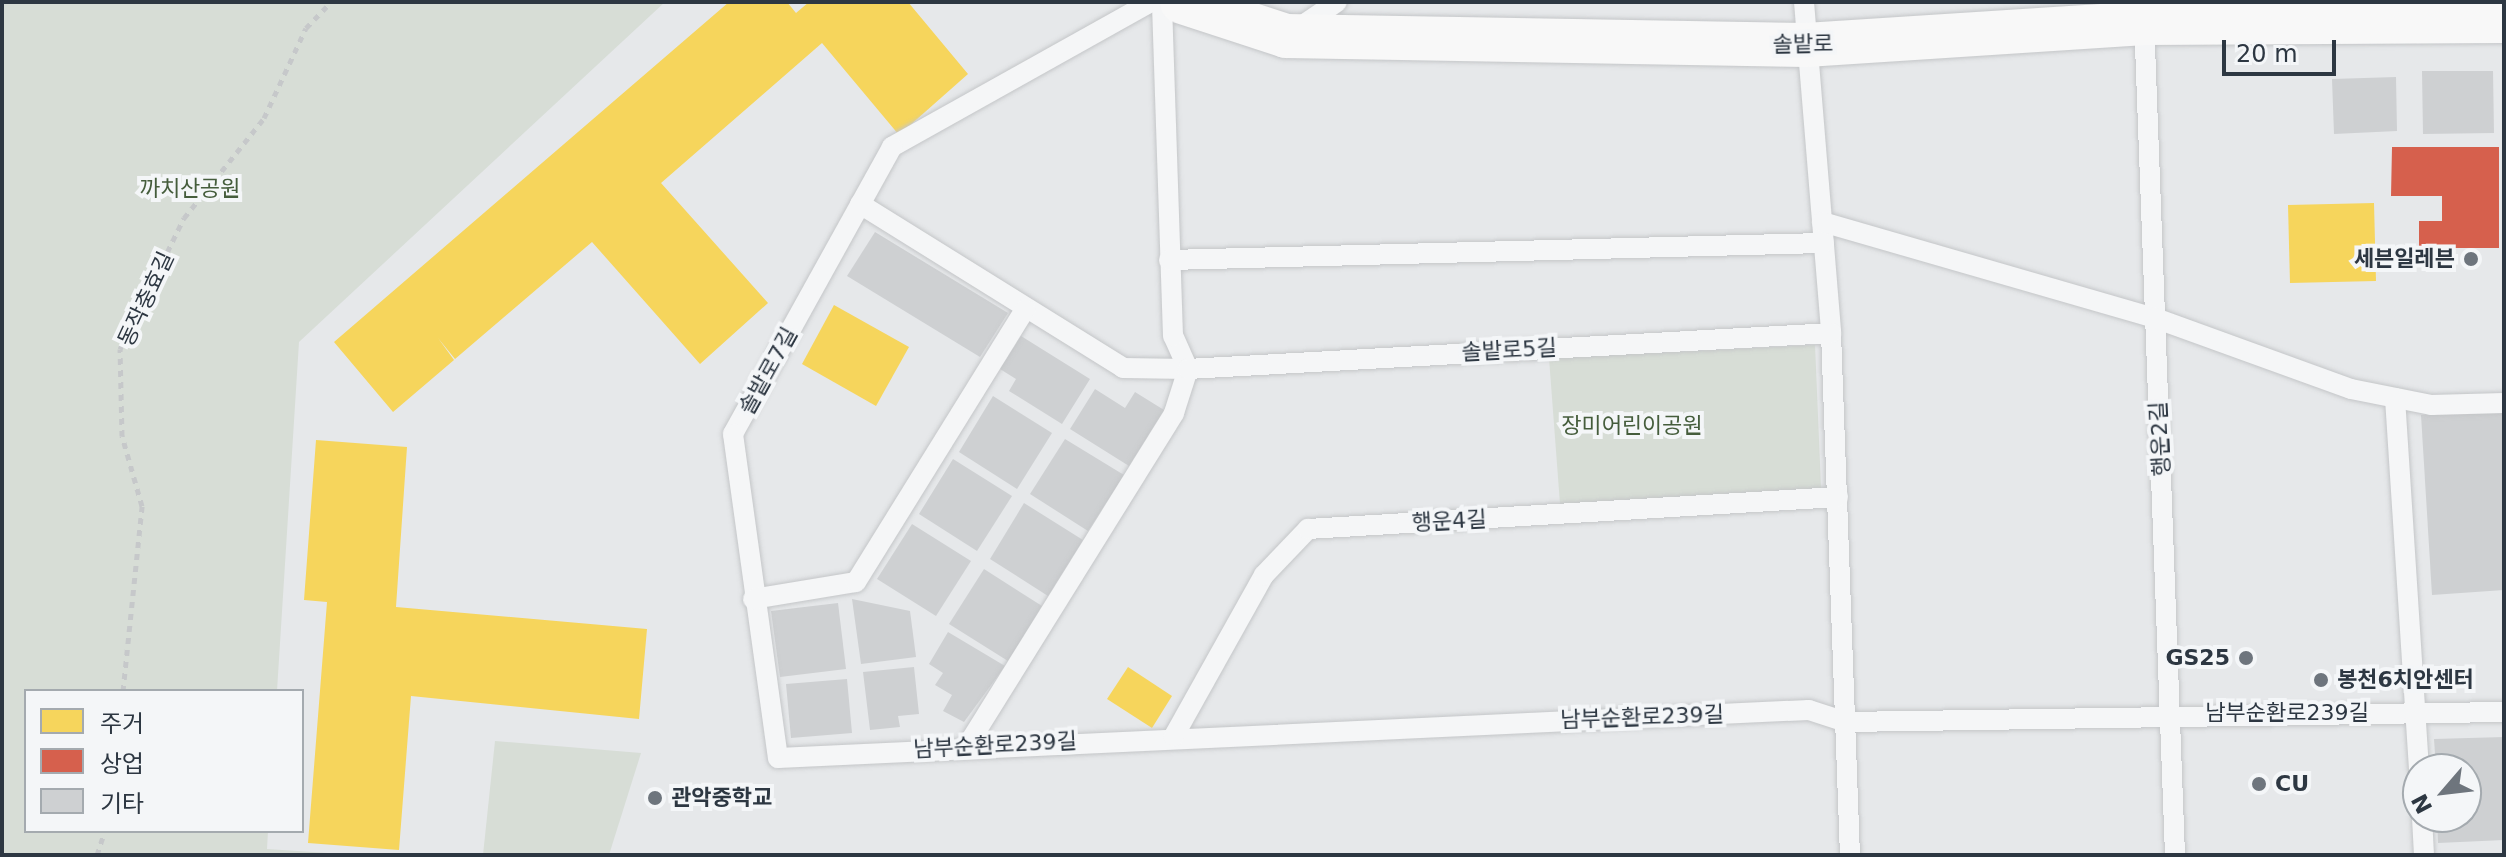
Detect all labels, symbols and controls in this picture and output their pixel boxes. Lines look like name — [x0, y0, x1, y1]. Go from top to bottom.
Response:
scale bar — [2226, 24, 2340, 74]
street label: 솔밭로 — [1772, 30, 1834, 58]
text: 20 m — [2236, 40, 2298, 68]
park label: 까치산공원 — [139, 176, 241, 202]
place label: 세븐일레븐 — [2354, 246, 2455, 272]
street label: 동작충효길 — [113, 248, 179, 350]
marker: 세븐일레븐 — [2462, 250, 2480, 268]
street label: 솔밭로7길 — [733, 323, 803, 419]
street label: 솔밭로5길 — [1461, 334, 1557, 366]
street label: 행운2길 — [2145, 401, 2175, 477]
park label: 장미어린이공원 — [1561, 413, 1703, 439]
street label: 행운4길 — [1411, 506, 1487, 536]
place label: GS25 — [2165, 645, 2230, 671]
marker: GS25 — [2237, 649, 2255, 667]
place label: 봉천6치안센터 — [2337, 667, 2474, 693]
marker: 봉천6치안센터 — [2312, 671, 2330, 689]
legend — [24, 689, 304, 833]
street label: 남부순환로239길 — [2205, 700, 2369, 726]
street label: 남부순환로239길 — [1560, 701, 1724, 733]
text: 주거 — [100, 710, 144, 738]
street label: 남부순환로239길 — [913, 728, 1077, 762]
text: 상업 — [100, 750, 144, 778]
north arrow — [2402, 753, 2482, 833]
place label: CU — [2275, 771, 2309, 797]
marker: CU — [2250, 775, 2268, 793]
place label: 관악중학교 — [671, 785, 772, 811]
marker: 관악중학교 — [646, 789, 664, 807]
text: 기타 — [100, 790, 144, 818]
text: N — [2407, 790, 2437, 818]

